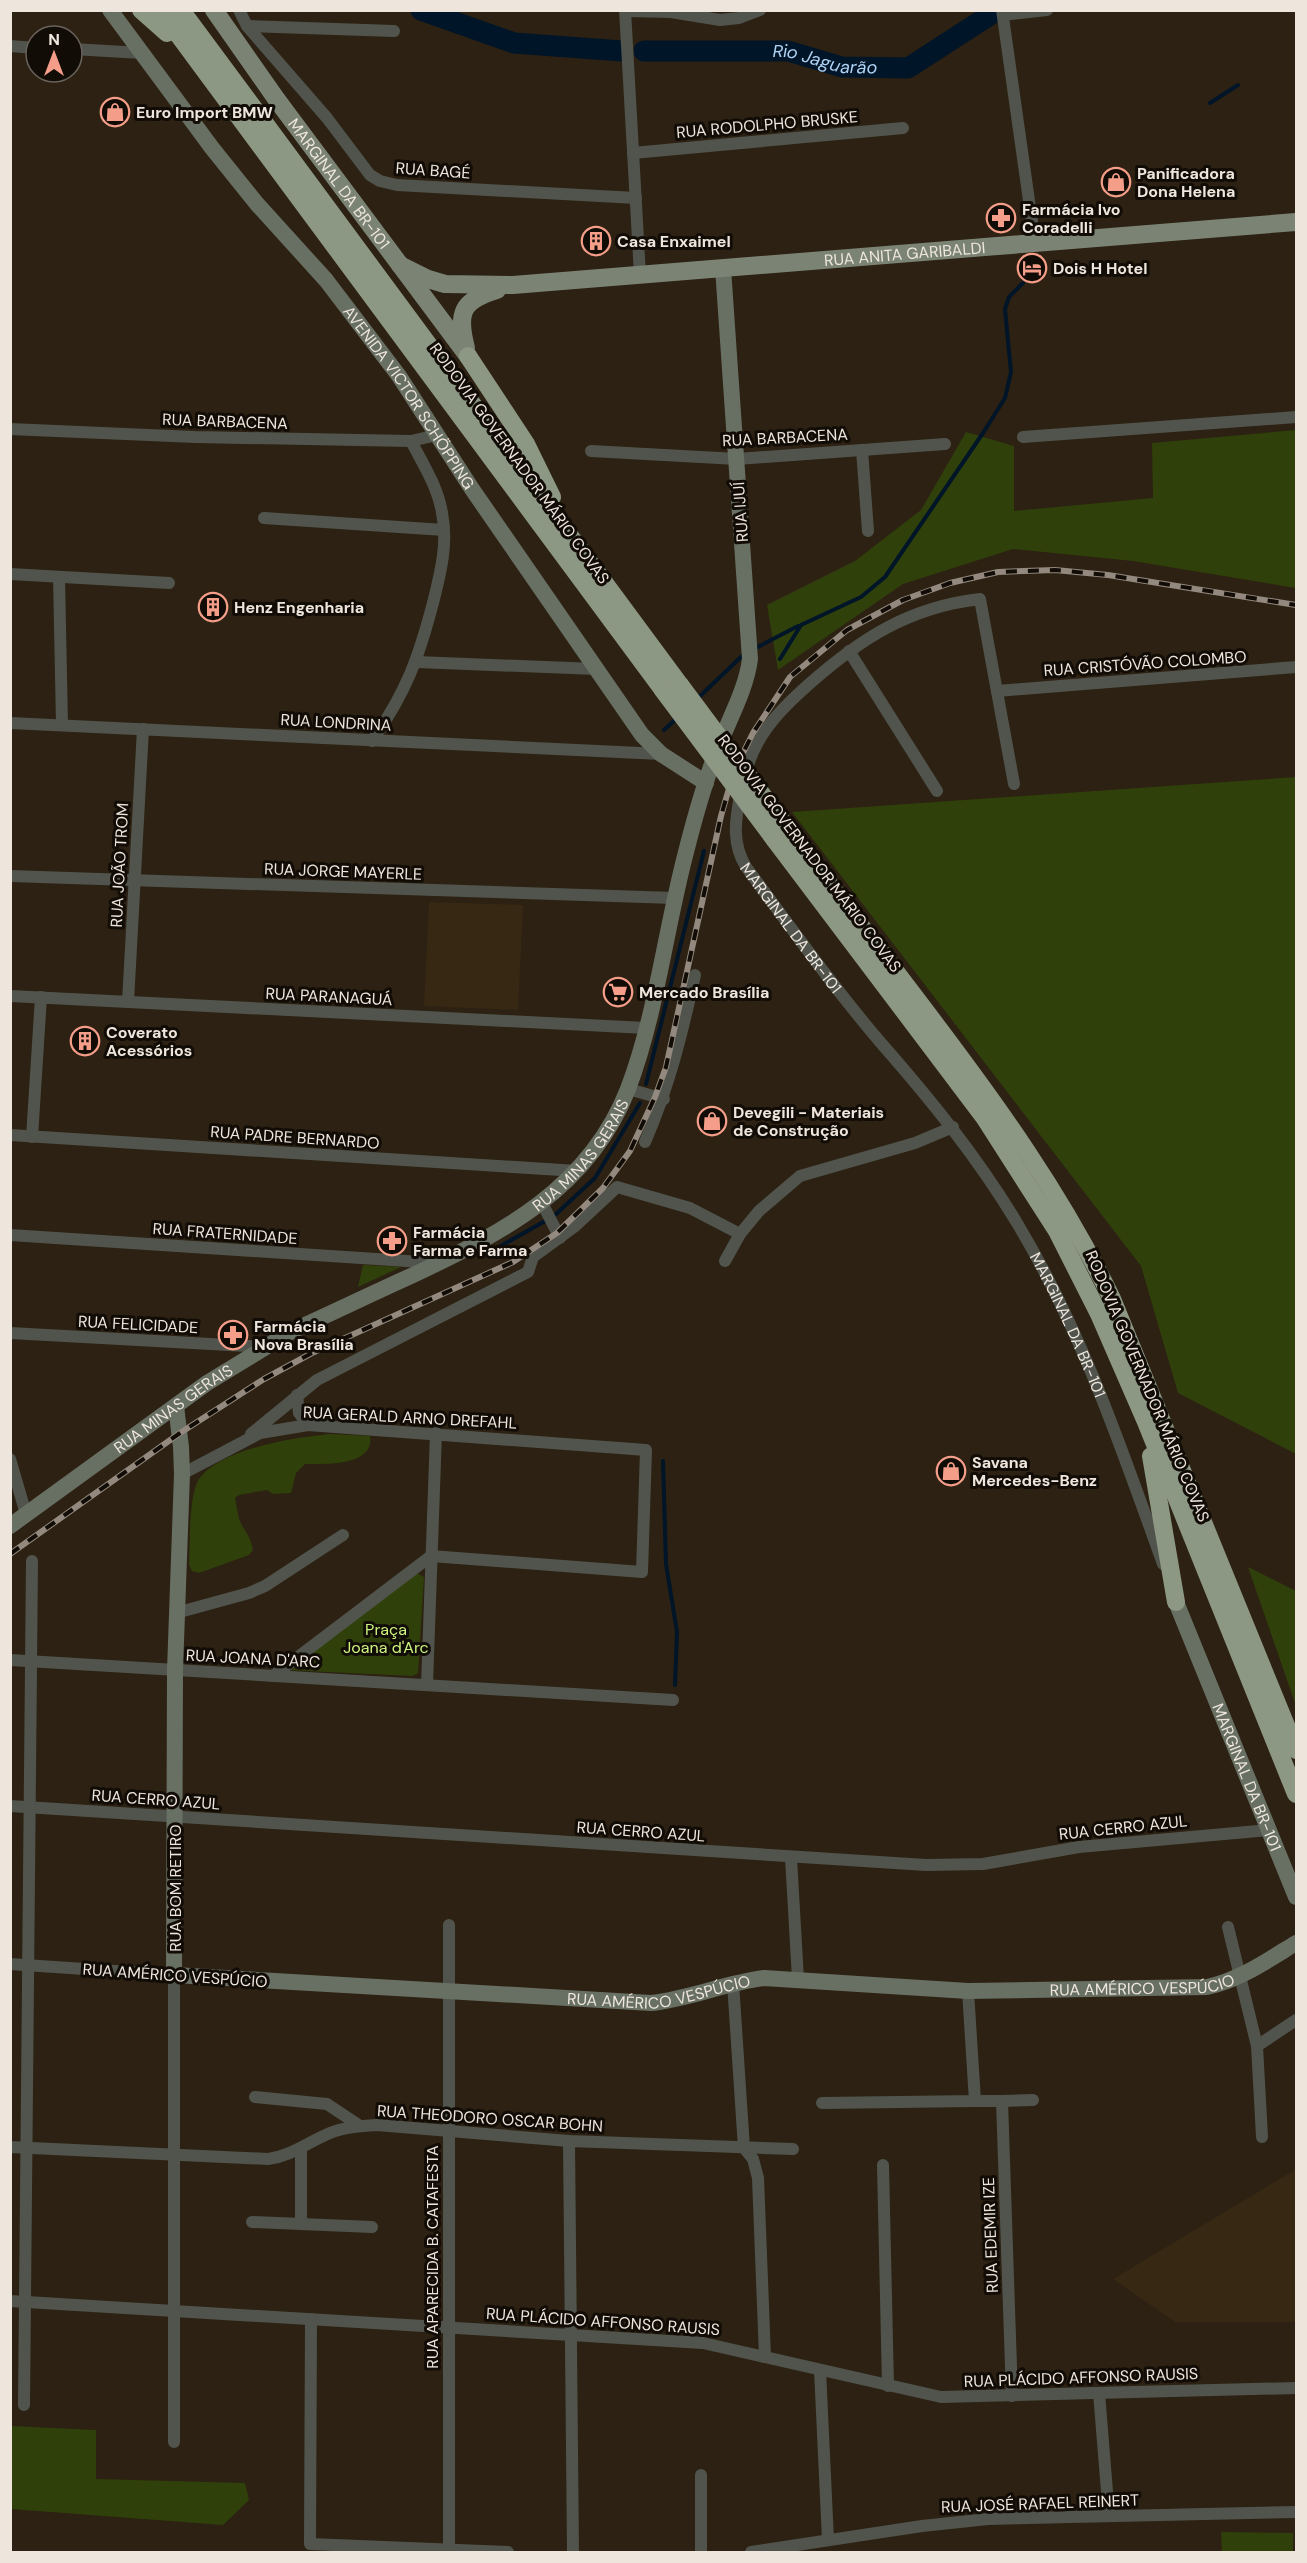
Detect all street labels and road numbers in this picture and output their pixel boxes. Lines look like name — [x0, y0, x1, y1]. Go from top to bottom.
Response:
street label: RUA RODOLPHO BRUSKE — [675, 106, 859, 143]
street label: MARGINAL DA BR-101 — [283, 114, 394, 253]
street label: RUA BAGÉ — [395, 157, 471, 184]
street label: RUA ANITA GARIBALDI — [823, 237, 986, 271]
street label: AVENIDA VICTOR SCHÖPPING — [338, 301, 479, 493]
street label: RODOVIA GOVERNADOR MÁRIO COVAS — [425, 339, 614, 588]
street label: RUA BARBACENA — [162, 409, 288, 434]
street label: RUA BARBACENA — [722, 424, 849, 451]
street label: RUA IJUÍ — [728, 481, 753, 543]
street label: RUA CRISTÓVÃO COLOMBO — [1043, 646, 1247, 681]
street label: RUA LONDRINA — [280, 709, 392, 736]
street label: RODOVIA GOVERNADOR MÁRIO COVAS — [713, 730, 906, 977]
street label: RUA JOÃO TROM — [106, 802, 133, 928]
street label: RUA JORGE MAYERLE — [264, 858, 422, 885]
street label: MARGINAL DA BR-101 — [735, 859, 846, 998]
street label: RUA PARANAGUÁ — [265, 983, 393, 1010]
street label: RUA MINAS GERAIS — [528, 1096, 633, 1216]
street label: RUA PADRE BERNARDO — [210, 1121, 380, 1154]
street label: RUA FRATERNIDADE — [152, 1218, 298, 1249]
street label: RODOVIA GOVERNADOR MÁRIO COVAS — [1081, 1247, 1214, 1525]
street label: MARGINAL DA BR-101 — [1025, 1249, 1110, 1400]
street label: RUA FELICIDADE — [77, 1311, 199, 1338]
street label: RUA MINAS GERAIS — [110, 1360, 237, 1458]
street label: RUA GERALD ARNO DREFAHL — [303, 1401, 517, 1434]
street label: RUA JOANA D'ARC — [185, 1644, 321, 1673]
street label: MARGINAL DA BR-101 — [1207, 1700, 1286, 1854]
street label: RUA CERRO AZUL — [91, 1785, 221, 1814]
street label: RUA CERRO AZUL — [1058, 1810, 1188, 1845]
street label: RUA CERRO AZUL — [576, 1817, 706, 1846]
street label: RUA BOM RETIRO — [165, 1824, 186, 1952]
street label: RUA AMÉRICO VESPÚCIO — [82, 1959, 268, 1992]
street label: RUA AMÉRICO VESPÚCIO — [1050, 1969, 1238, 2001]
street label: RUA AMÉRICO VESPÚCIO — [567, 1970, 752, 2014]
street label: RUA THEODORO OSCAR BOHN — [376, 2100, 604, 2137]
street label: RUA APARECIDA B. CATAFESTA — [422, 2145, 443, 2369]
street label: RUA EDEMIR IZE — [978, 2177, 1003, 2293]
street label: RUA PLÁCIDO AFFONSO RAUSIS — [485, 2303, 721, 2340]
street label: RUA PLÁCIDO AFFONSO RAUSIS — [963, 2363, 1199, 2392]
street label: RUA JOSÉ RAFAEL REINERT — [941, 2490, 1139, 2517]

